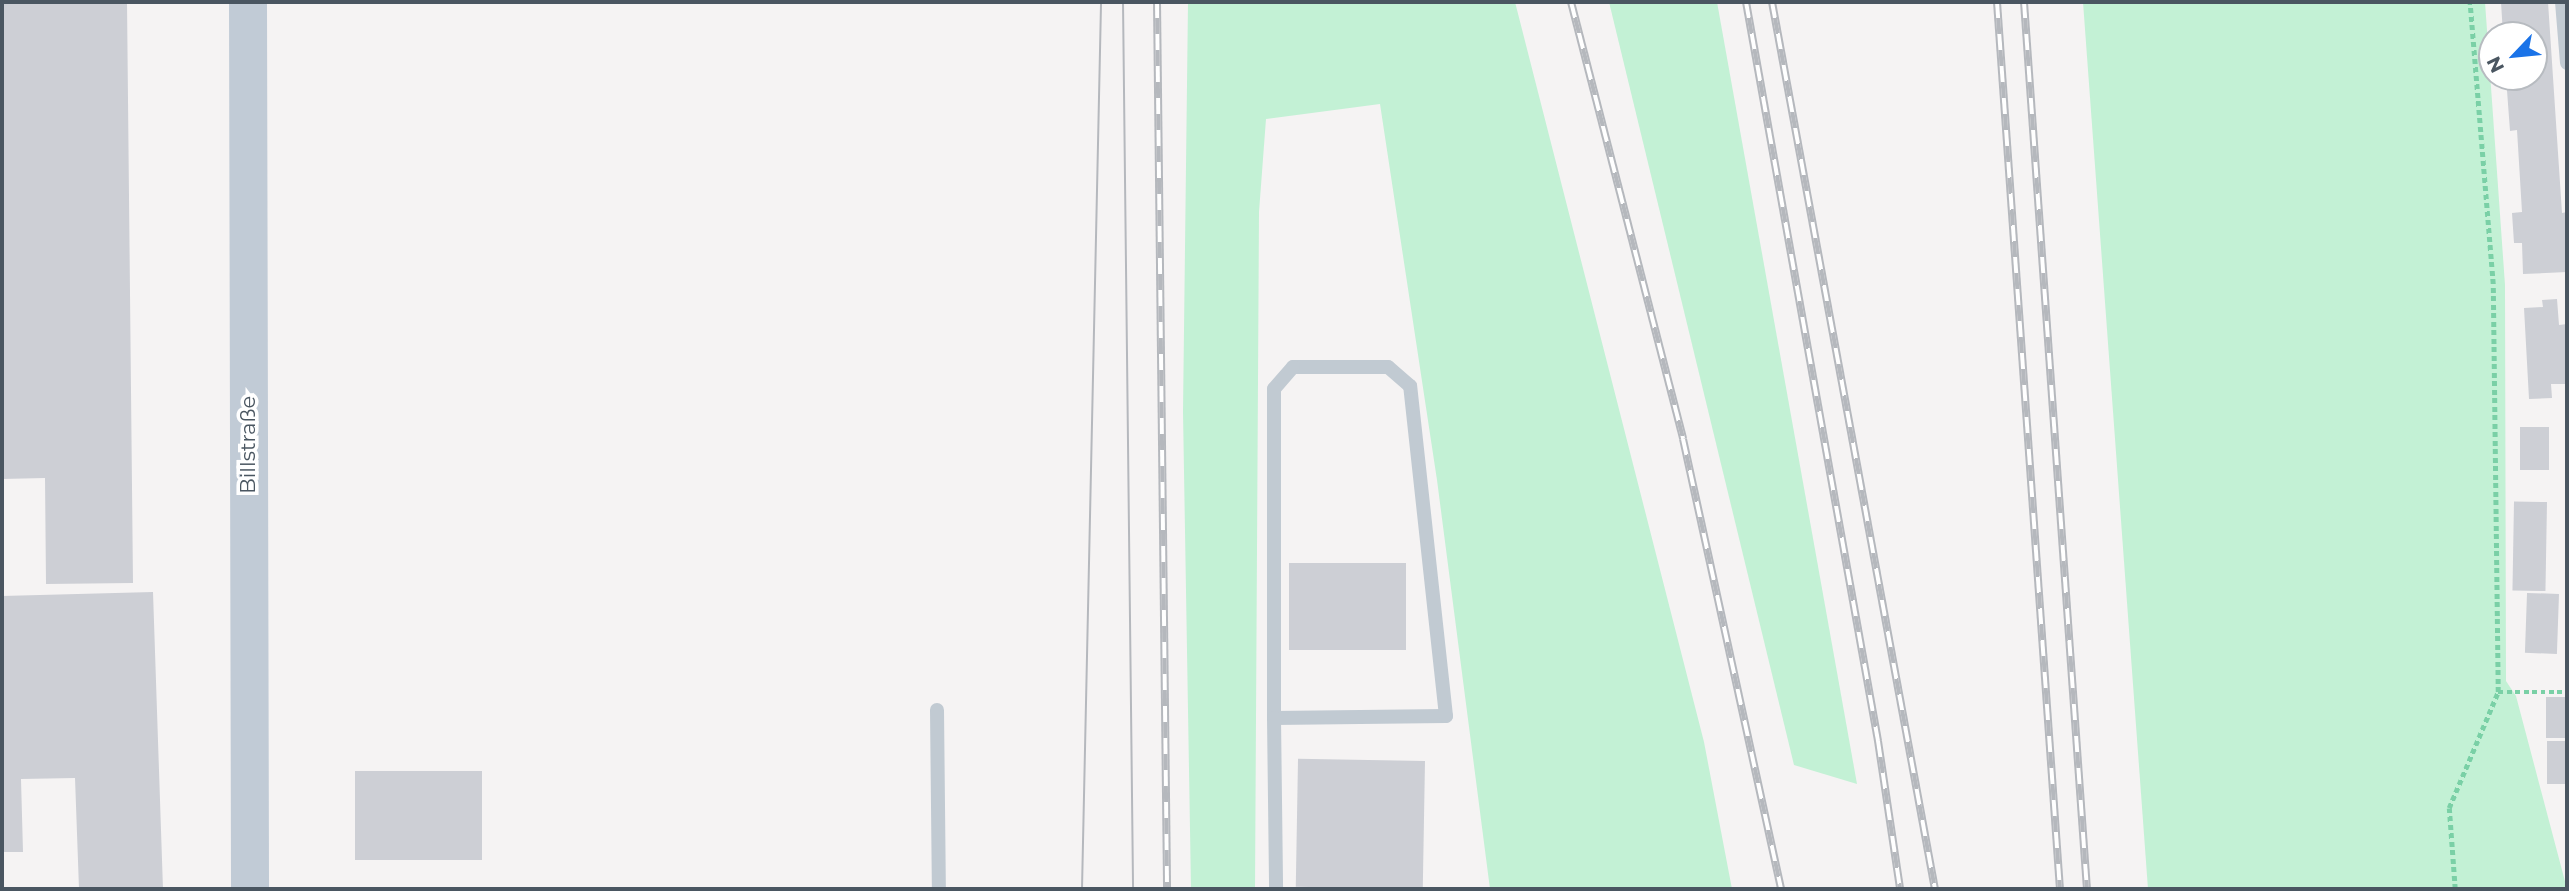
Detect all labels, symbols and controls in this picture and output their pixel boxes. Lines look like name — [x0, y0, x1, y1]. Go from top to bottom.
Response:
north arrow — [2478, 21, 2548, 91]
text: N — [2482, 53, 2509, 76]
street label: Billstraße — [235, 396, 261, 494]

